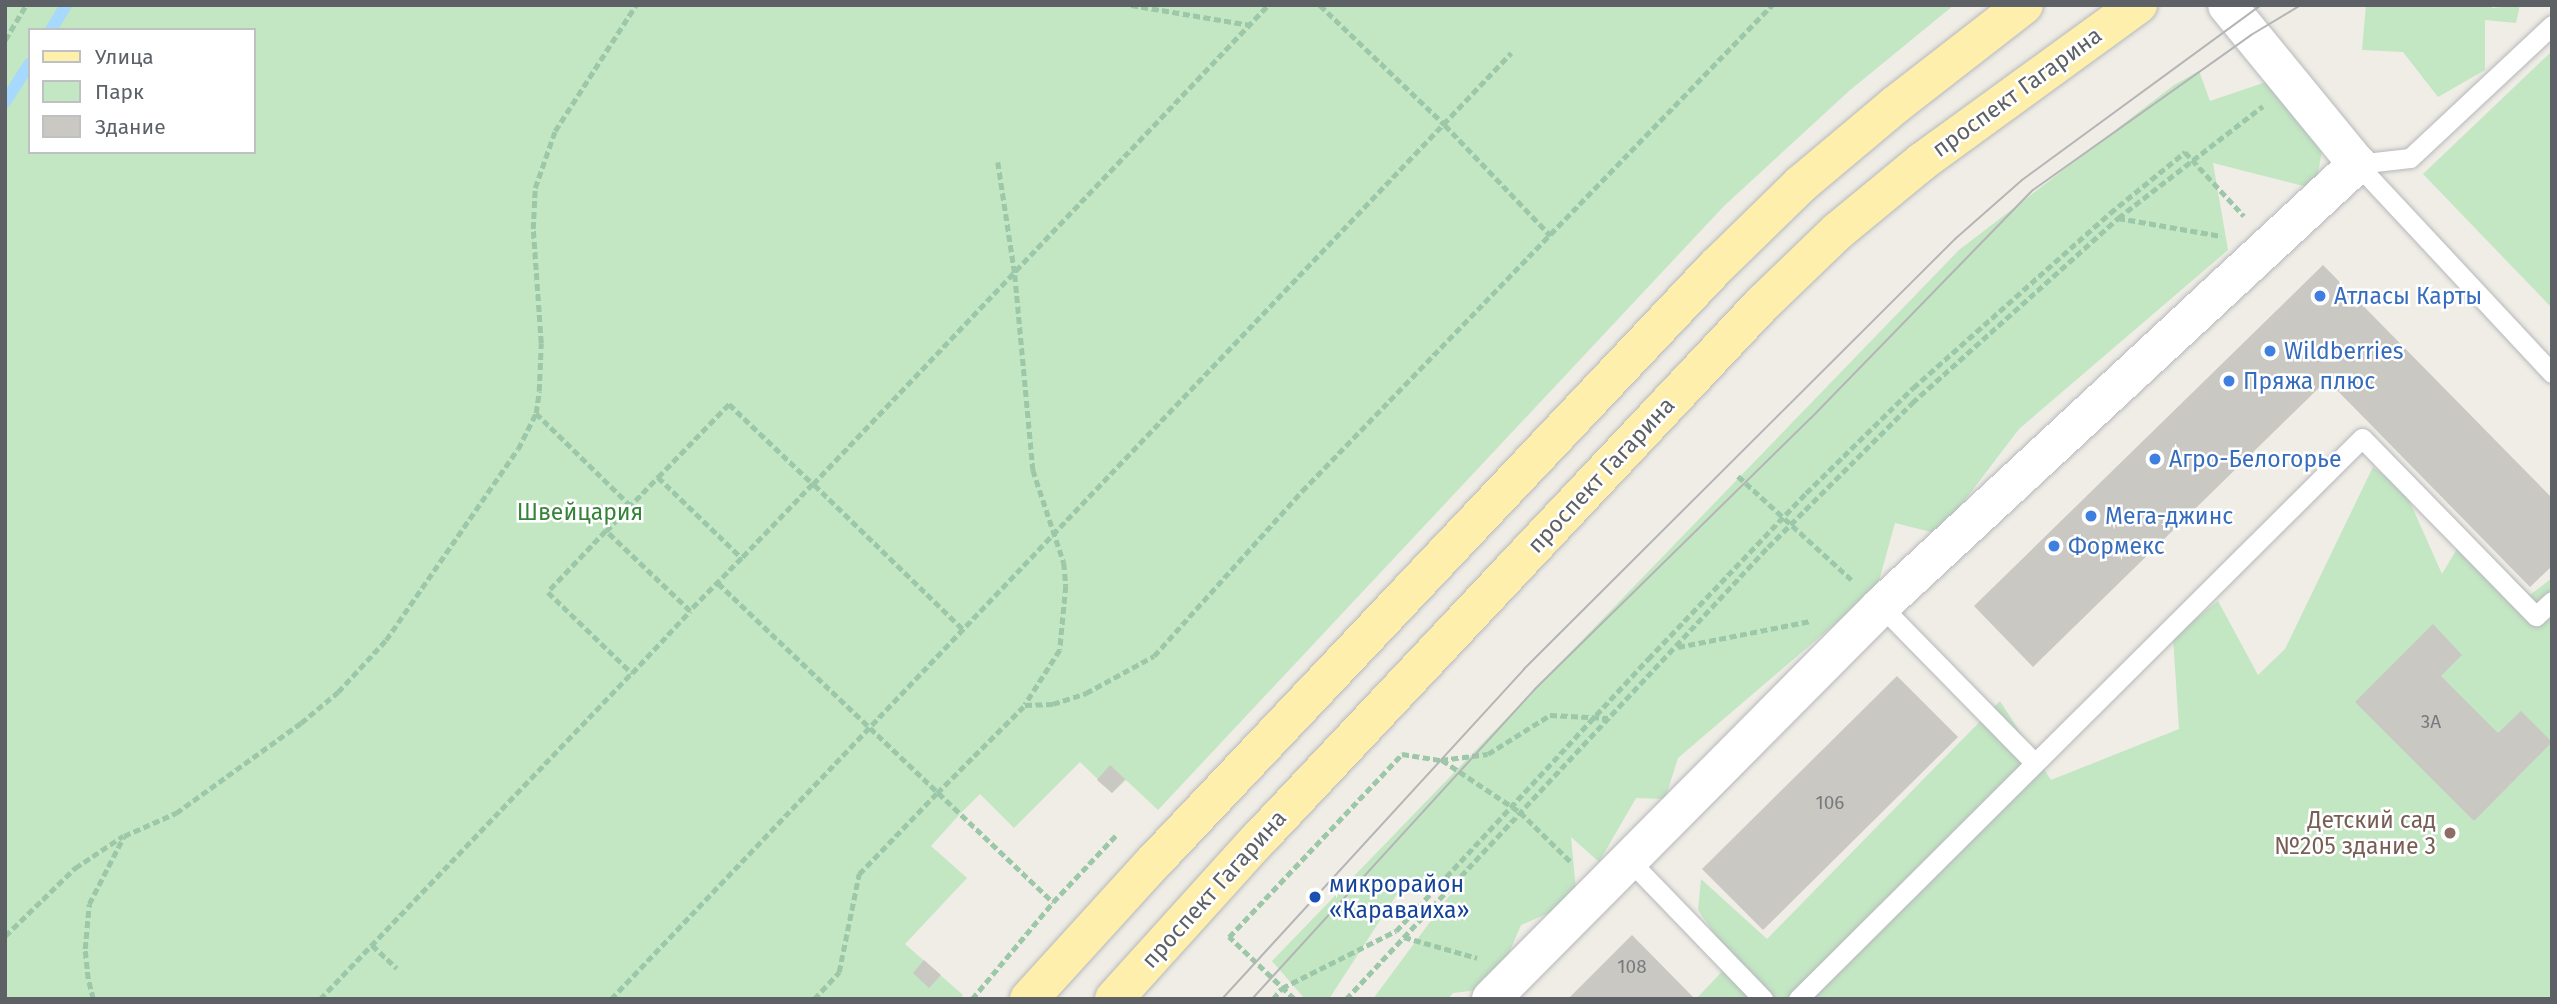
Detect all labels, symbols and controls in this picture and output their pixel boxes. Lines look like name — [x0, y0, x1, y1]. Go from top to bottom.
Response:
street label: проспект Гагарина — [1927, 21, 2107, 163]
legend — [28, 28, 256, 154]
text: Улица — [95, 44, 154, 70]
text: Парк — [95, 79, 144, 105]
text: Здание — [95, 114, 166, 140]
place label: Атласы Карты — [2334, 282, 2482, 310]
marker: Атласы Карты — [2312, 288, 2328, 304]
place label: Wildberries — [2284, 337, 2404, 365]
marker: Wildberries — [2262, 343, 2278, 359]
place label: Пряжа плюс — [2243, 367, 2375, 395]
marker: Пряжа плюс — [2221, 373, 2237, 389]
street label: проспект Гагарина — [1522, 391, 1680, 559]
place label: Агро-Белогорье — [2169, 445, 2341, 473]
marker: Агро-Белогорье — [2147, 451, 2163, 467]
park label: Швейцария — [517, 498, 643, 526]
place label: Мега-джинс — [2105, 502, 2233, 530]
marker: Мега-джинс — [2083, 508, 2099, 524]
place label: Формекс — [2068, 532, 2165, 560]
marker: Формекс — [2046, 538, 2062, 554]
house number: 3А — [2421, 711, 2441, 733]
house number: 106 — [1816, 792, 1844, 814]
street label: проспект Гагарина — [1136, 804, 1292, 974]
place label: Детский сад №205 здание 3 — [2274, 806, 2436, 860]
marker: Детский сад №205 здание 3 — [2442, 825, 2458, 841]
place label: микрорайон «Караваиха» — [1329, 870, 1469, 924]
marker: микрорайон «Караваиха» — [1307, 889, 1323, 905]
house number: 108 — [1617, 956, 1647, 978]

